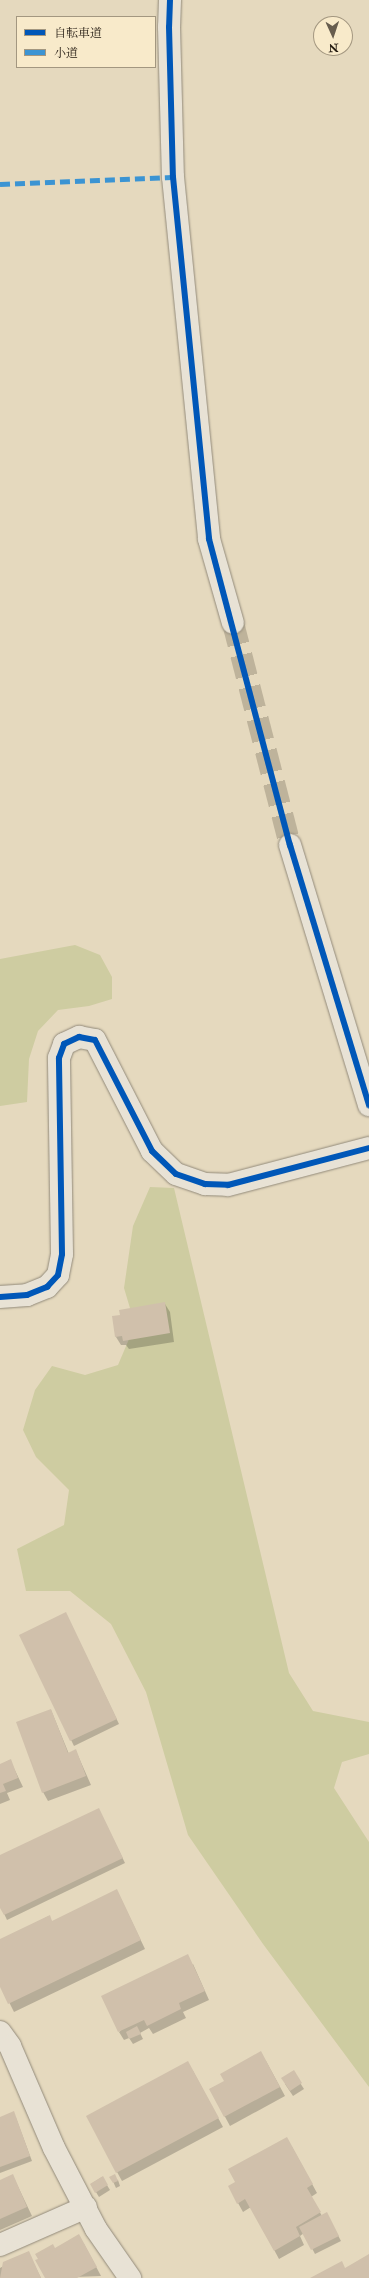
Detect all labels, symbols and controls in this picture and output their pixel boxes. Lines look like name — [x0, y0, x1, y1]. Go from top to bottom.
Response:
legend — [16, 16, 156, 68]
north arrow — [313, 16, 353, 56]
text: 自転車道 — [54, 26, 102, 41]
text: N — [328, 41, 339, 54]
text: 小道 — [54, 46, 78, 61]

